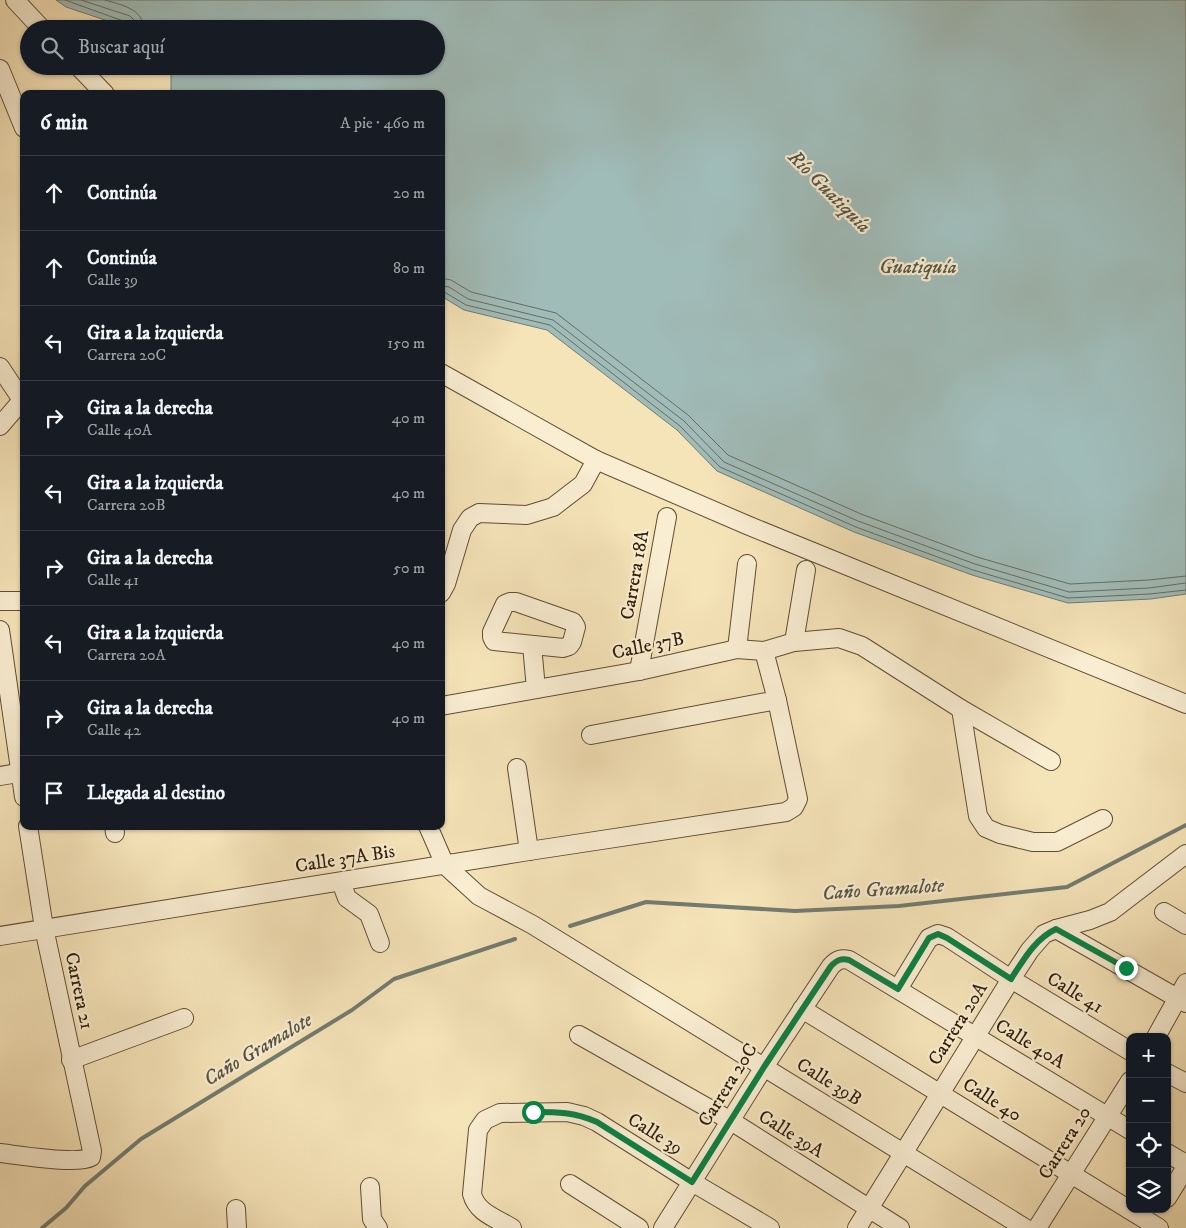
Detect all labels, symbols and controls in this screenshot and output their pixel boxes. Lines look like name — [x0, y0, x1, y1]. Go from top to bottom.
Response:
search box — [20, 20, 445, 75]
icon: search — [38, 34, 66, 62]
text: Buscar aquí — [78, 36, 164, 59]
text: 6 min — [40, 110, 88, 136]
text: A pie · 460 m — [340, 113, 425, 133]
water label: Río Guatiquía — [782, 145, 876, 239]
icon: ahead — [40, 179, 68, 207]
text: Continúa — [87, 182, 157, 205]
text: 20 m — [393, 183, 425, 203]
text: Continúa — [87, 247, 157, 270]
icon: ahead — [40, 254, 68, 282]
water label: Guatiquía — [879, 255, 957, 280]
text: 80 m — [393, 258, 425, 278]
text: Calle 39 — [87, 270, 138, 290]
text: Gira a la izquierda — [87, 322, 223, 345]
icon: left — [40, 329, 68, 357]
text: 150 m — [387, 333, 425, 353]
text: Carrera 20C — [87, 345, 166, 365]
text: Gira a la derecha — [87, 397, 213, 420]
icon: right — [40, 404, 68, 432]
text: 40 m — [392, 408, 425, 428]
text: Calle 40A — [87, 420, 152, 440]
text: Gira a la izquierda — [87, 472, 223, 495]
icon: left — [40, 479, 68, 507]
text: 40 m — [392, 483, 425, 503]
text: Carrera 20B — [87, 495, 166, 515]
street label: Carrera 18A — [616, 528, 654, 622]
text: Gira a la derecha — [87, 547, 213, 570]
icon: right — [40, 554, 68, 582]
text: 50 m — [393, 558, 425, 578]
text: Calle 41 — [87, 570, 139, 590]
text: Gira a la izquierda — [87, 622, 223, 645]
street label: Calle 37B — [610, 627, 686, 665]
icon: left — [40, 629, 68, 657]
text: 40 m — [392, 633, 425, 653]
text: Carrera 20A — [87, 645, 166, 665]
text: Gira a la derecha — [87, 697, 213, 720]
icon: right — [40, 704, 68, 732]
text: 40 m — [392, 708, 425, 728]
text: Calle 42 — [87, 720, 141, 740]
icon: arrive — [40, 779, 68, 807]
text: Llegada al destino — [87, 782, 225, 805]
street label: Calle 37A Bis — [294, 840, 396, 878]
water label: Caño Gramalote — [821, 873, 946, 907]
street label: Carrera 21 — [60, 950, 98, 1032]
route end — [1115, 957, 1138, 980]
street label: Calle 41 — [1043, 967, 1107, 1019]
street label: Carrera 20A — [923, 977, 993, 1070]
water label: Caño Gramalote — [199, 1007, 318, 1092]
street label: Calle 40A — [991, 1014, 1070, 1074]
map controls — [1126, 1033, 1171, 1213]
button: + — [1126, 1033, 1171, 1078]
street label: Carrera 20C — [693, 1039, 763, 1131]
street label: Calle 39B — [792, 1053, 866, 1111]
street label: Calle 40 — [958, 1073, 1026, 1127]
button: − — [1126, 1078, 1171, 1123]
route start — [522, 1101, 545, 1124]
street label: Carrera 20 — [1034, 1102, 1096, 1184]
street label: Calle 39A — [754, 1105, 829, 1163]
street label: Calle 39 — [623, 1108, 687, 1160]
button: locate — [1126, 1123, 1171, 1168]
button: layers — [1126, 1168, 1171, 1213]

